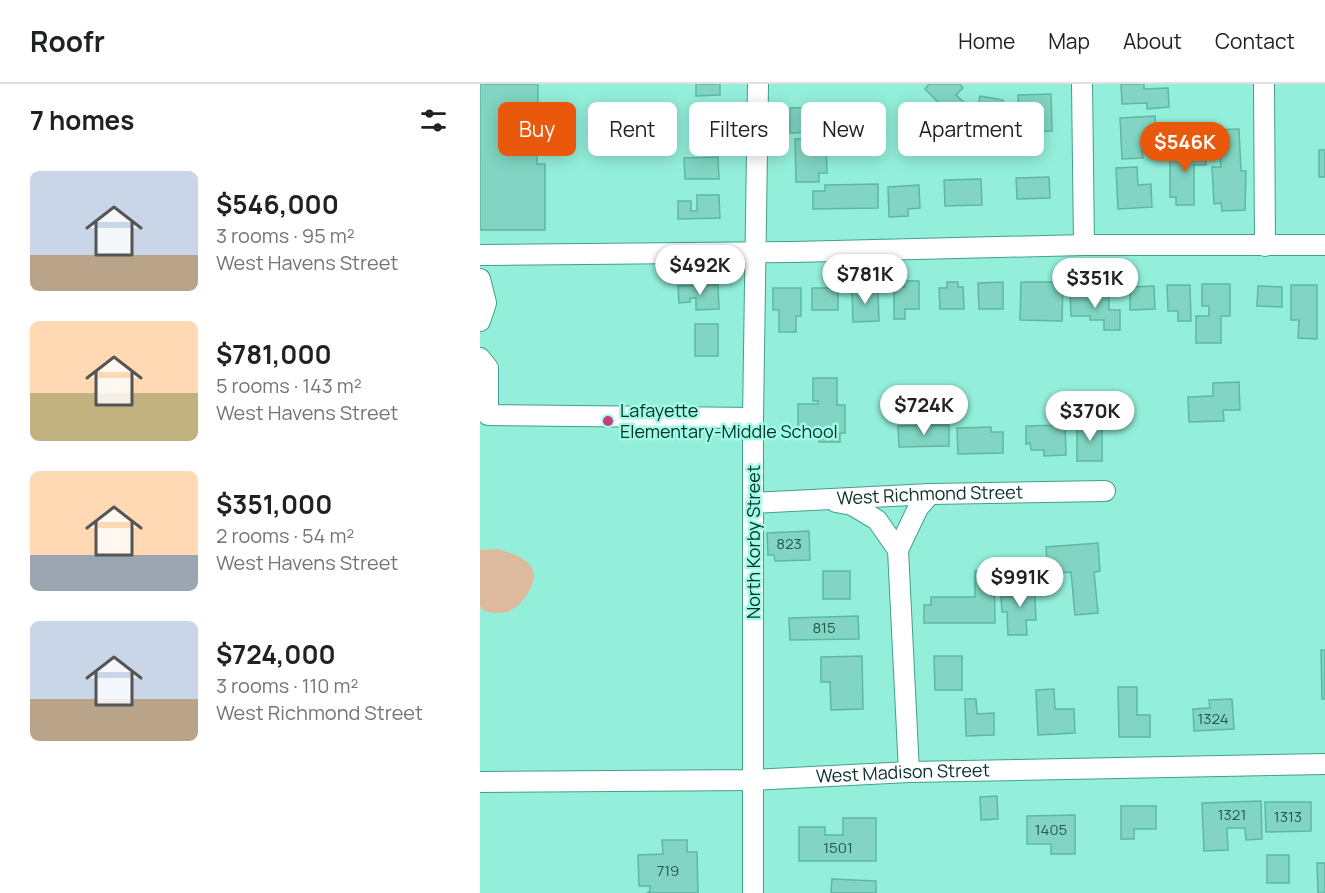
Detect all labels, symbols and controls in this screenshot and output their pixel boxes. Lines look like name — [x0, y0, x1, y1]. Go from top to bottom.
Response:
text: Roofr — [30, 22, 105, 60]
text: Home — [958, 27, 1015, 55]
text: Map — [1048, 27, 1090, 55]
text: About — [1123, 27, 1182, 55]
text: Contact — [1215, 27, 1295, 55]
text: 7 homes — [30, 102, 134, 138]
chip: Buy — [498, 102, 576, 156]
chip: Rent — [588, 102, 677, 156]
chip: Filters — [689, 102, 789, 156]
chip: New — [801, 102, 886, 156]
chip: Apartment — [898, 102, 1044, 156]
icon: filters — [417, 104, 450, 137]
pin: $546K — [1143, 122, 1227, 173]
text: $546K — [1154, 128, 1216, 155]
text: $546,000 — [216, 186, 339, 222]
icon: home — [78, 195, 150, 267]
text: 3 rooms · 95 m² — [216, 222, 355, 249]
pin: $492K — [658, 245, 742, 296]
text: West Havens Street — [216, 249, 398, 276]
text: $492K — [669, 251, 731, 278]
pin: $781K — [823, 254, 907, 305]
pin: $351K — [1053, 258, 1137, 309]
text: $781K — [836, 260, 894, 287]
text: $351K — [1066, 264, 1124, 291]
text: $781,000 — [216, 336, 332, 372]
icon: home — [78, 345, 150, 417]
text: 5 rooms · 143 m² — [216, 372, 362, 399]
pin: $724K — [882, 385, 966, 436]
text: $724K — [894, 391, 954, 418]
pin: $370K — [1048, 391, 1132, 442]
text: $370K — [1060, 397, 1120, 424]
place label: Lafayette Elementary-Middle School — [620, 398, 838, 443]
text: West Havens Street — [216, 399, 398, 426]
marker: Lafayette Elementary-Middle School — [601, 414, 615, 428]
street label: North Korby Street — [741, 465, 765, 619]
street label: West Richmond Street — [836, 479, 1023, 510]
text: $351,000 — [216, 486, 332, 522]
icon: home — [78, 495, 150, 567]
text: 2 rooms · 54 m² — [216, 522, 354, 549]
house number: 823 — [776, 533, 802, 554]
text: West Havens Street — [216, 549, 398, 576]
pin: $991K — [978, 557, 1062, 608]
text: $991K — [990, 563, 1050, 590]
house number: 815 — [812, 617, 836, 638]
text: $724,000 — [216, 636, 336, 672]
icon: home — [78, 645, 150, 717]
text: 3 rooms · 110 m² — [216, 672, 358, 699]
text: West Richmond Street — [216, 699, 423, 726]
house number: 1324 — [1197, 708, 1229, 729]
street label: West Madison Street — [815, 757, 990, 788]
house number: 1321 — [1218, 804, 1246, 825]
house number: 1313 — [1274, 806, 1302, 827]
house number: 1405 — [1035, 819, 1067, 840]
house number: 1501 — [823, 837, 853, 858]
house number: 719 — [657, 860, 679, 881]

